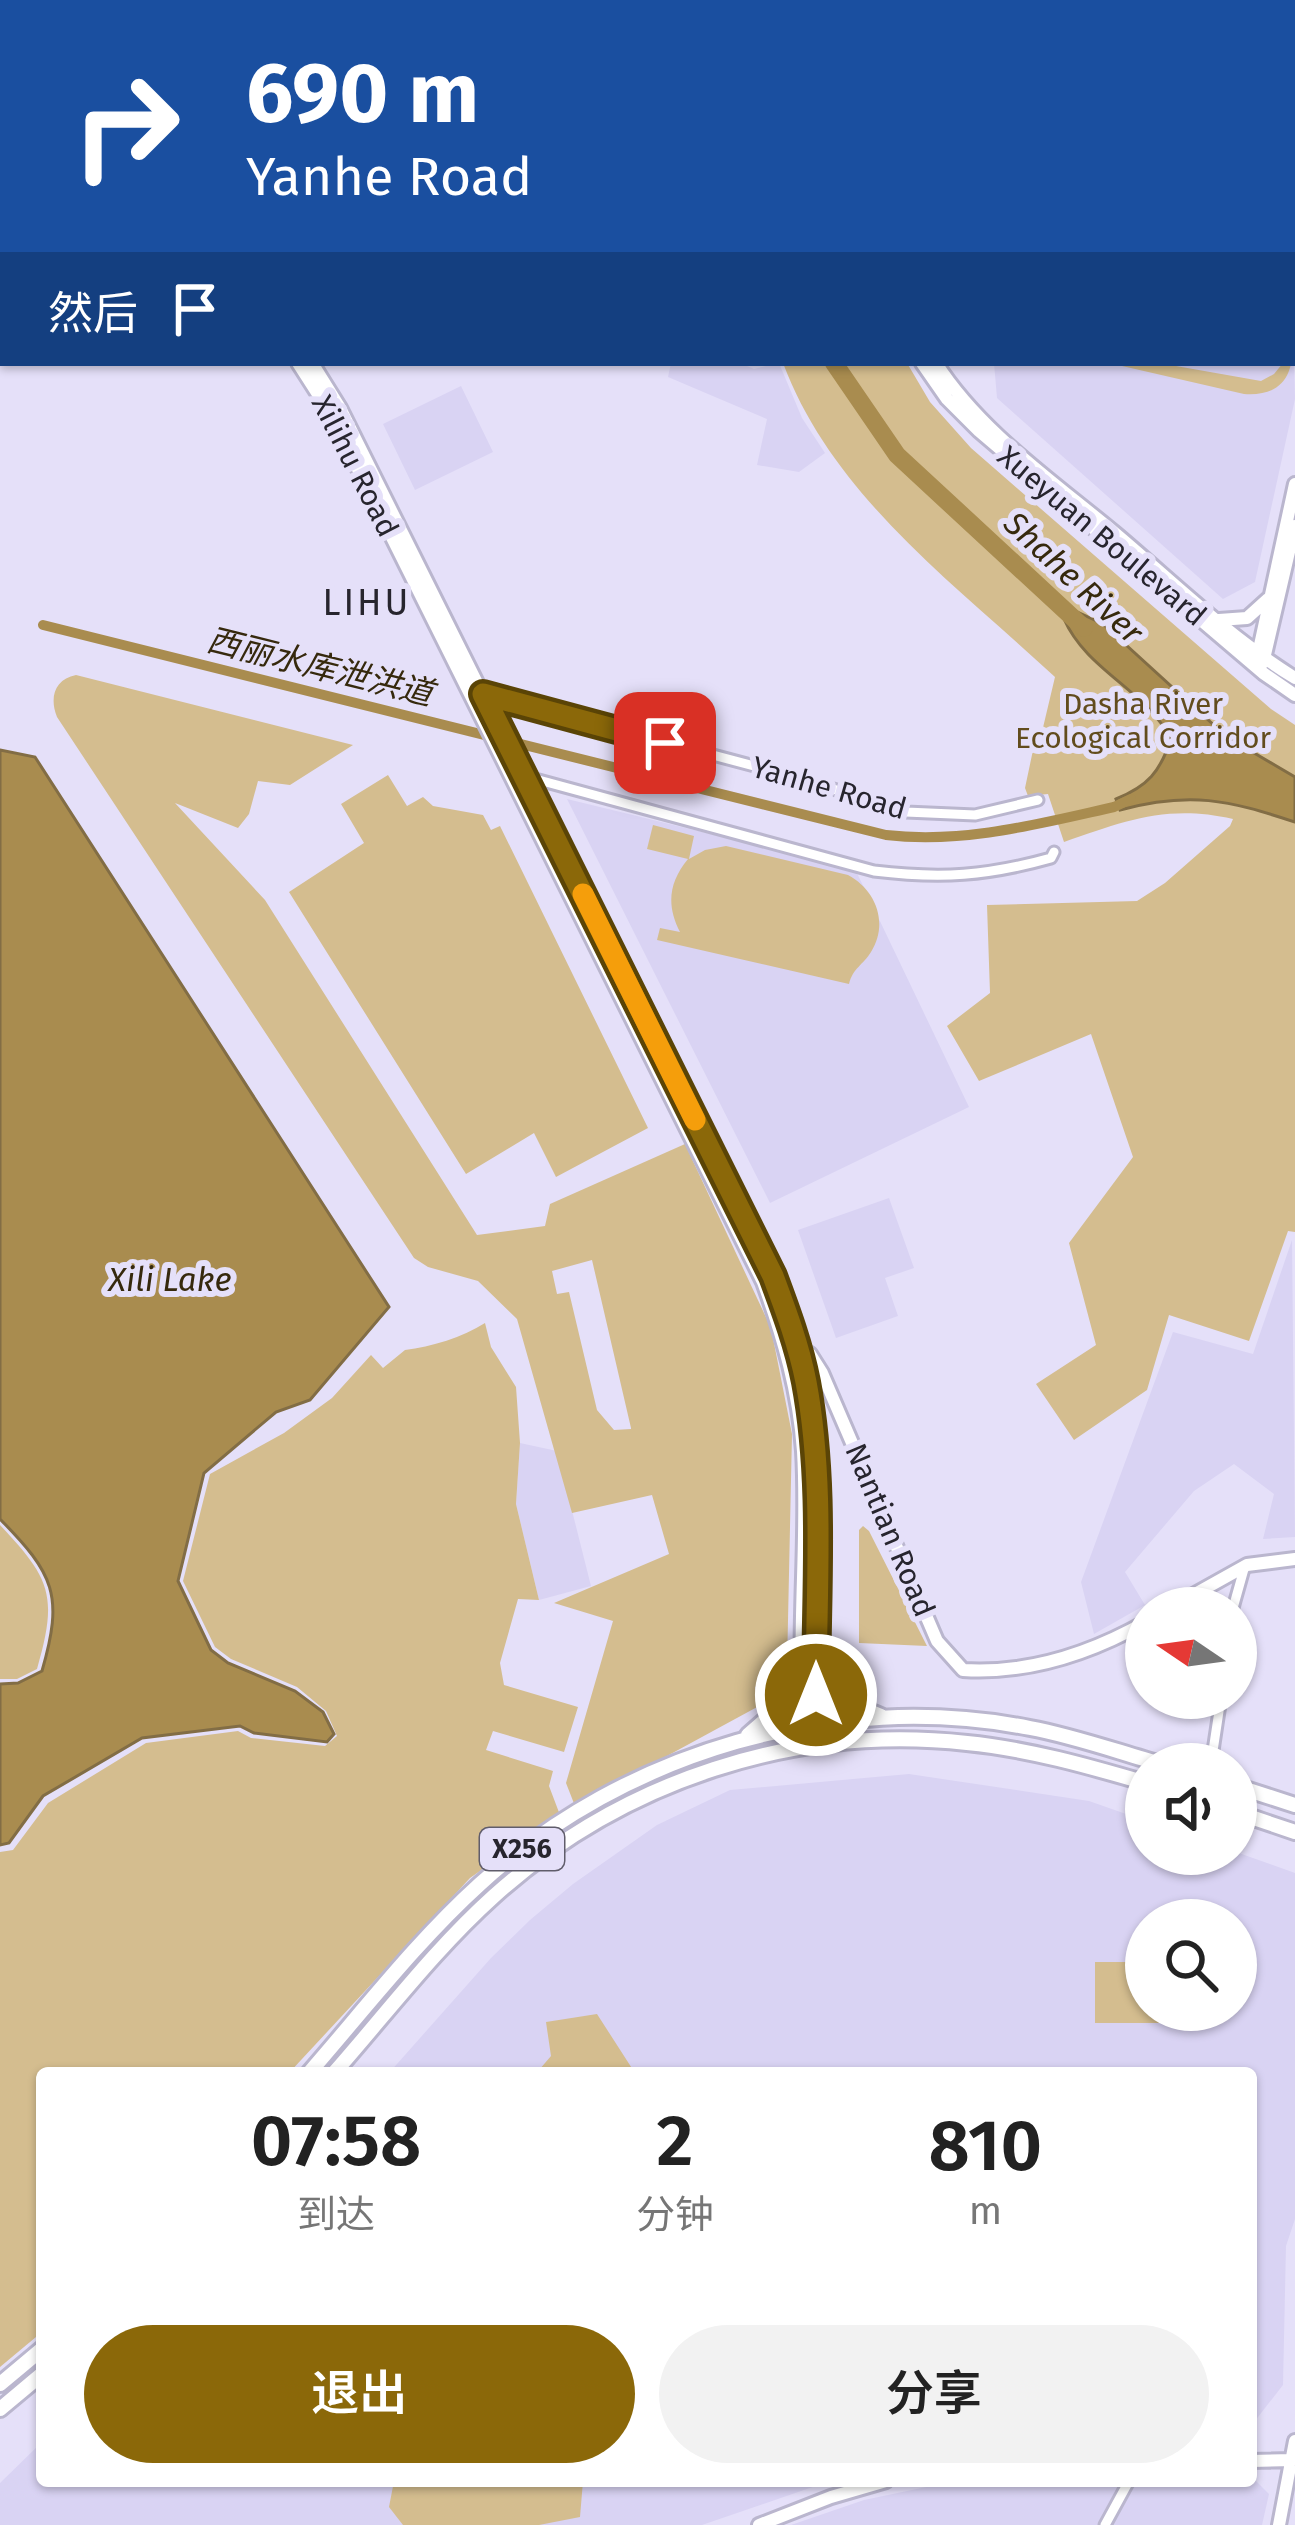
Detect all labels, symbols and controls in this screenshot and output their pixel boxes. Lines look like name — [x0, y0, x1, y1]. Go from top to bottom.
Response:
text: 690 m — [246, 43, 479, 144]
icon: right — [48, 48, 204, 204]
text: Yanhe Road — [246, 145, 532, 209]
icon: arrive — [162, 276, 228, 342]
text: 然后 — [48, 287, 138, 341]
street label: Xilihu Road — [304, 389, 406, 543]
street label: Xueyuan Boulevard — [990, 438, 1214, 634]
water label: Shahe River — [995, 503, 1152, 653]
district label: LIHU — [323, 581, 411, 625]
water label: 西丽水库泄洪道 — [203, 620, 442, 716]
park label: Dasha River Ecological Corridor — [1015, 686, 1271, 756]
pin — [614, 692, 716, 794]
icon: arrive — [632, 710, 698, 776]
street label: Yanhe Road — [748, 749, 910, 827]
water label: Xili Lake — [106, 1260, 232, 1300]
street label: Nantian Road — [837, 1438, 943, 1622]
north arrow — [1125, 1587, 1257, 1719]
map controls — [1125, 1587, 1257, 2031]
position arrow — [753, 1632, 879, 1758]
button: sound — [1125, 1743, 1257, 1875]
road number: X256 — [480, 1828, 564, 1870]
button: search — [1125, 1899, 1257, 2031]
text: 07:58 — [251, 2098, 421, 2184]
text: 2 — [656, 2098, 693, 2184]
text: 810 — [929, 2103, 1042, 2189]
text: m — [969, 2188, 1002, 2234]
text: 到达 — [297, 2192, 375, 2238]
text: 分钟 — [636, 2192, 714, 2238]
button: 退出 — [84, 2325, 635, 2463]
button: 分享 — [659, 2325, 1209, 2463]

